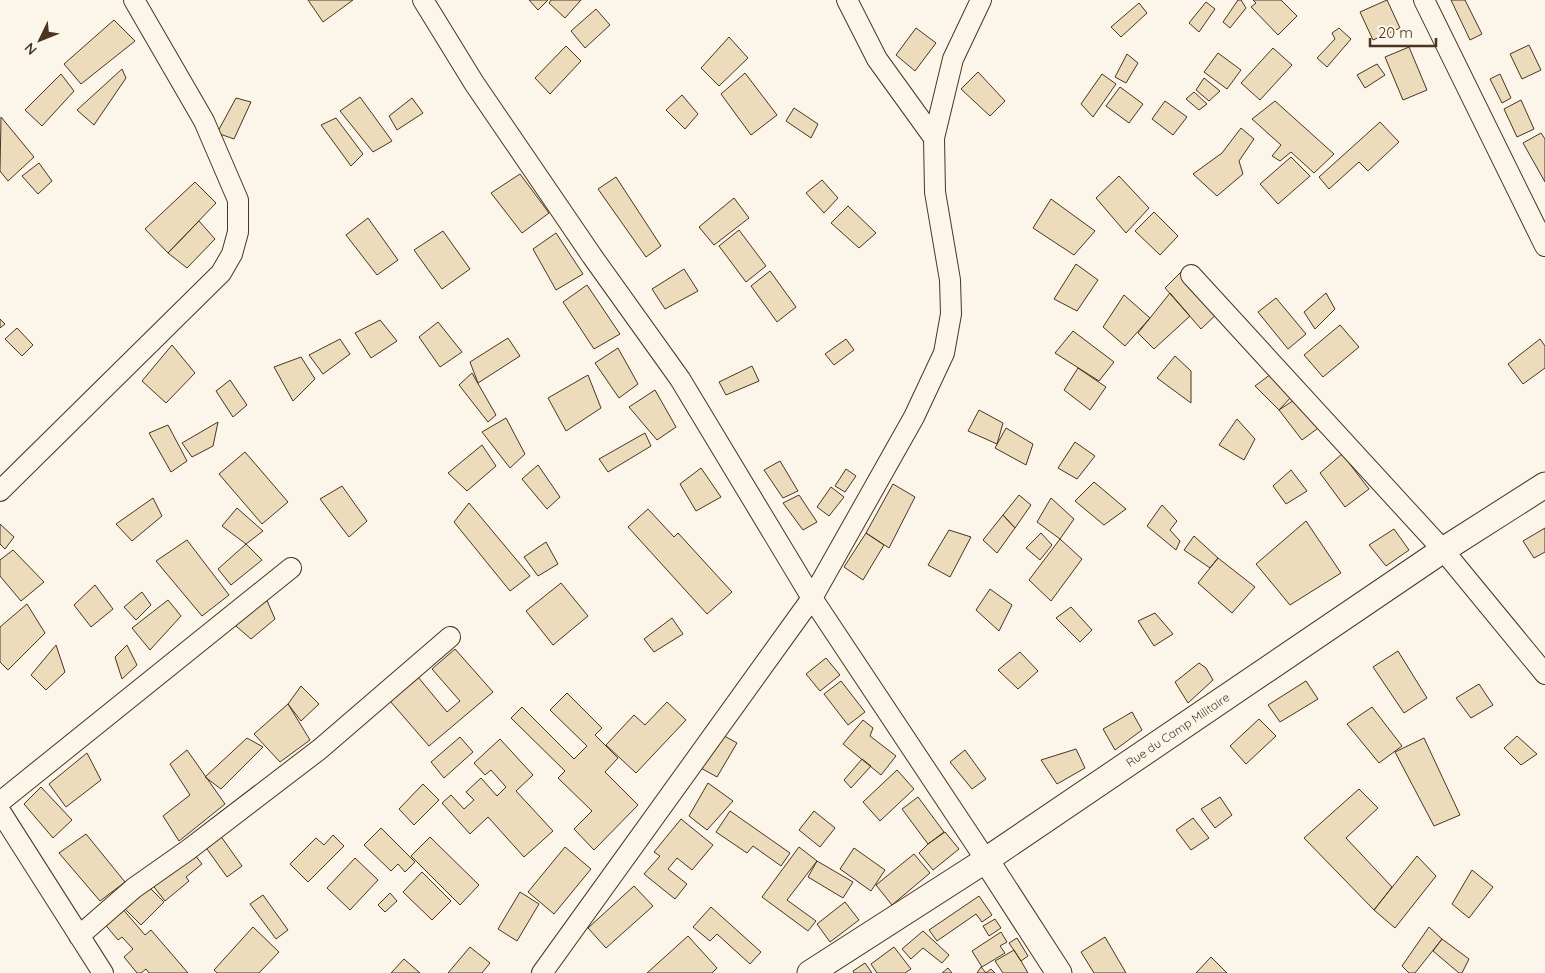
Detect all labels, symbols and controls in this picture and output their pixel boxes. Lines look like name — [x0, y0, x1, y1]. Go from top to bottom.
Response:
north arrow — [15, 15, 65, 65]
scale bar — [1370, 15, 1436, 47]
text: 20 m — [1378, 23, 1413, 42]
text: N — [20, 39, 41, 59]
street label: Rue du Camp Militaire — [1123, 689, 1233, 770]

